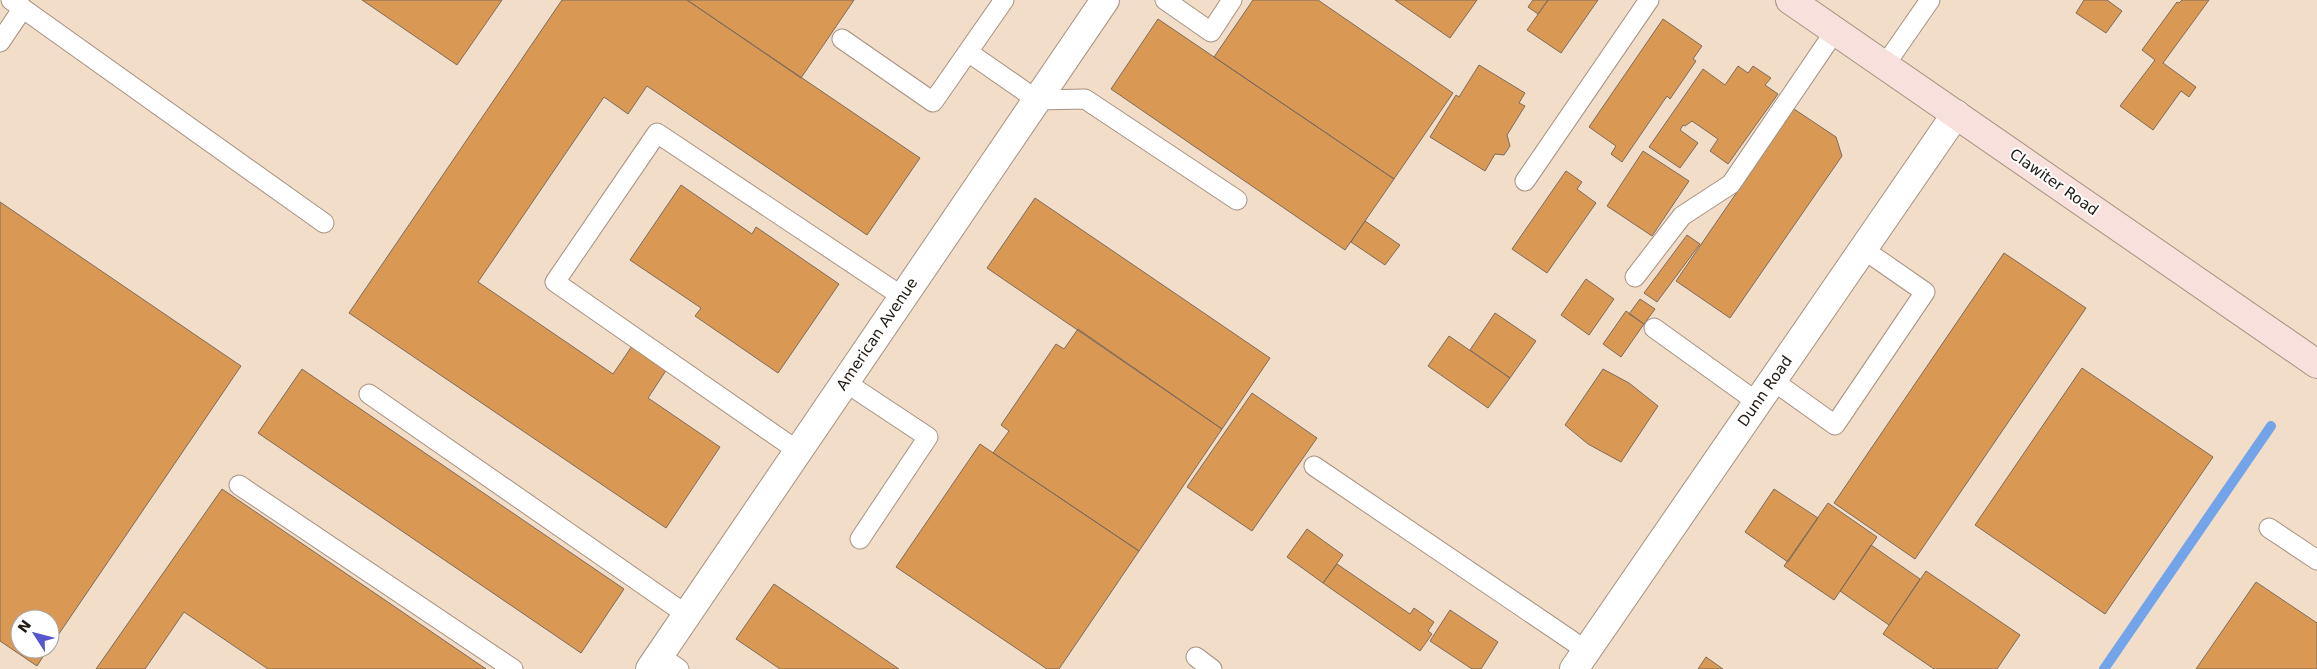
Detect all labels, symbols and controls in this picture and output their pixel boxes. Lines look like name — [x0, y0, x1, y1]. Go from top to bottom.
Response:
street label: Clawiter Road — [2006, 145, 2102, 219]
street label: American Avenue — [833, 274, 921, 394]
street label: Dunn Road — [1734, 352, 1796, 430]
north arrow — [10, 609, 60, 659]
text: N — [15, 617, 34, 636]

